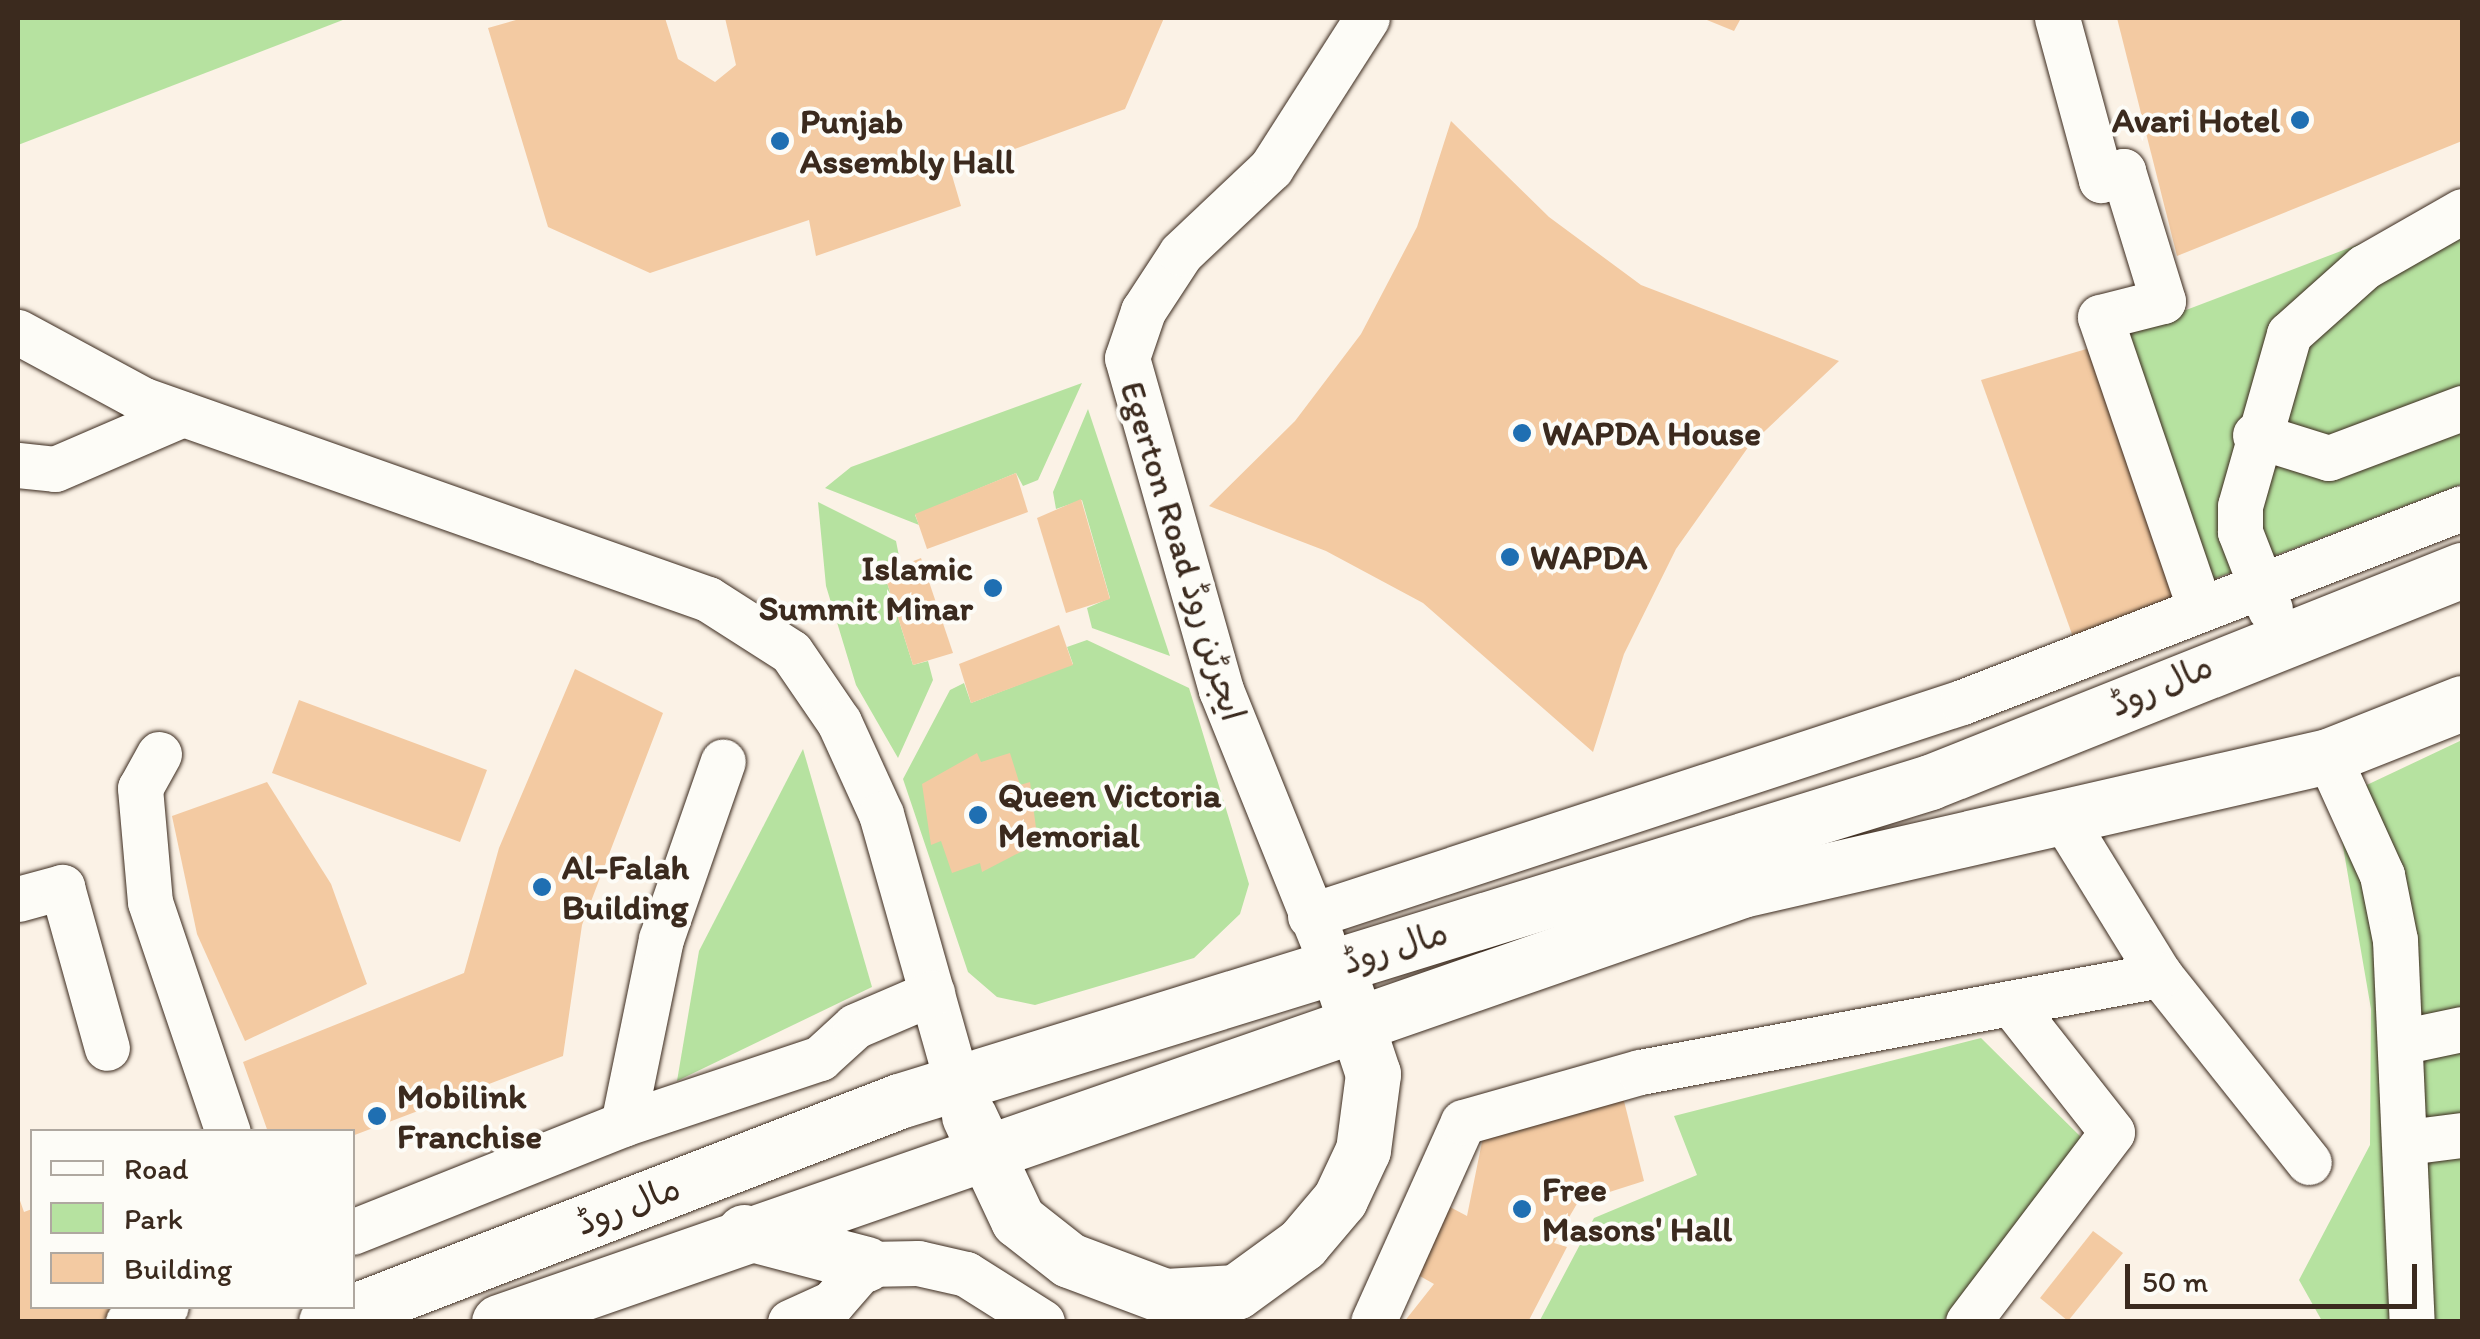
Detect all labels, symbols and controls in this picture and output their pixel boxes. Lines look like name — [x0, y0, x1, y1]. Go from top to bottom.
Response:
place label: Avari Hotel — [2112, 99, 2280, 141]
place label: Punjab Assembly Hall — [800, 100, 1015, 182]
marker: Avari Hotel — [2289, 109, 2311, 131]
marker: Punjab Assembly Hall — [769, 130, 791, 152]
street label: Egerton Road ایجرٹن روڈ — [1111, 376, 1255, 726]
place label: WAPDA House — [1542, 412, 1761, 454]
marker: WAPDA House — [1511, 422, 1533, 444]
place label: WAPDA — [1530, 536, 1647, 578]
marker: WAPDA — [1499, 546, 1521, 568]
place label: Islamic Summit Minar — [760, 547, 973, 629]
marker: Islamic Summit Minar — [982, 577, 1004, 599]
street label: مال روڈ — [2103, 645, 2219, 725]
place label: Queen Victoria Memorial — [998, 774, 1222, 856]
marker: Queen Victoria Memorial — [967, 804, 989, 826]
place label: Al-Falah Building — [562, 846, 689, 928]
marker: Al-Falah Building — [531, 876, 553, 898]
street label: مال روڈ — [1337, 911, 1453, 983]
place label: Mobilink Franchise — [397, 1075, 542, 1157]
marker: Mobilink Franchise — [366, 1105, 388, 1127]
legend — [30, 1129, 355, 1309]
text: Road — [124, 1150, 189, 1187]
street label: مال روڈ — [570, 1166, 686, 1244]
place label: Free Masons' Hall — [1542, 1168, 1732, 1250]
marker: Free Masons' Hall — [1511, 1198, 1533, 1220]
text: Park — [124, 1200, 183, 1237]
scale bar — [2130, 1244, 2422, 1306]
text: Building — [124, 1250, 232, 1287]
text: 50 m — [2142, 1263, 2208, 1300]

